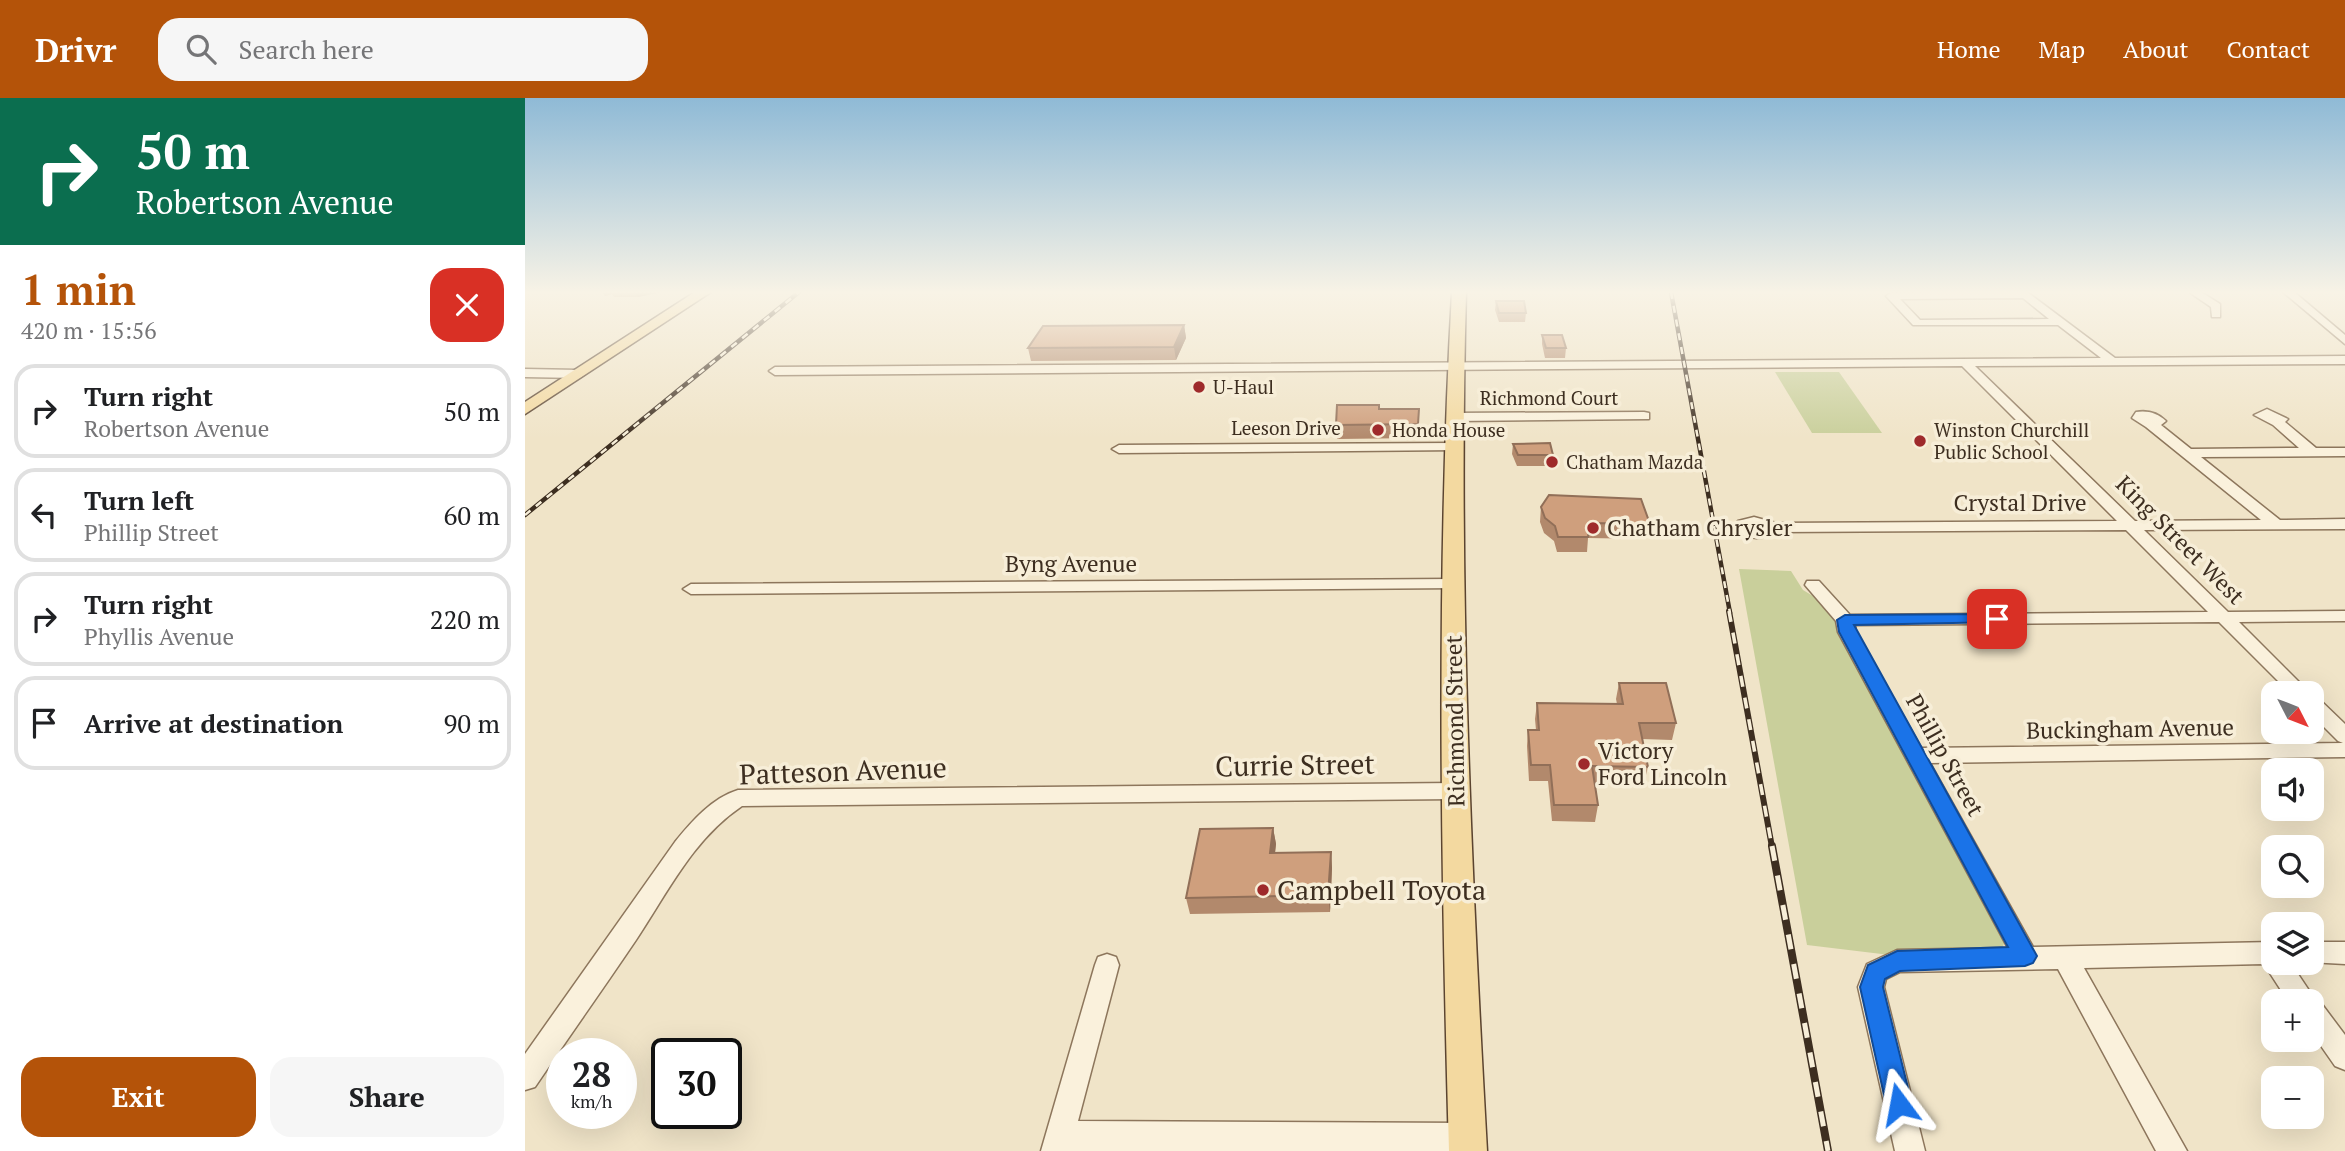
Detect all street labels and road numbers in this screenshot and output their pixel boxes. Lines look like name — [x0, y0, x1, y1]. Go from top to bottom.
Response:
street label: Richmond Court — [1480, 385, 1618, 410]
street label: Leeson Drive — [1231, 415, 1341, 440]
street label: King Street West — [2109, 469, 2252, 611]
street label: Crystal Drive — [1953, 487, 2087, 518]
street label: Byng Avenue — [1005, 548, 1137, 579]
street label: Richmond Street — [1437, 634, 1471, 807]
street label: Phillip Street — [1899, 688, 1992, 822]
street label: Buckingham Avenue — [2026, 711, 2234, 746]
street label: Currie Street — [1215, 745, 1376, 784]
street label: Patteson Avenue — [738, 748, 947, 793]

